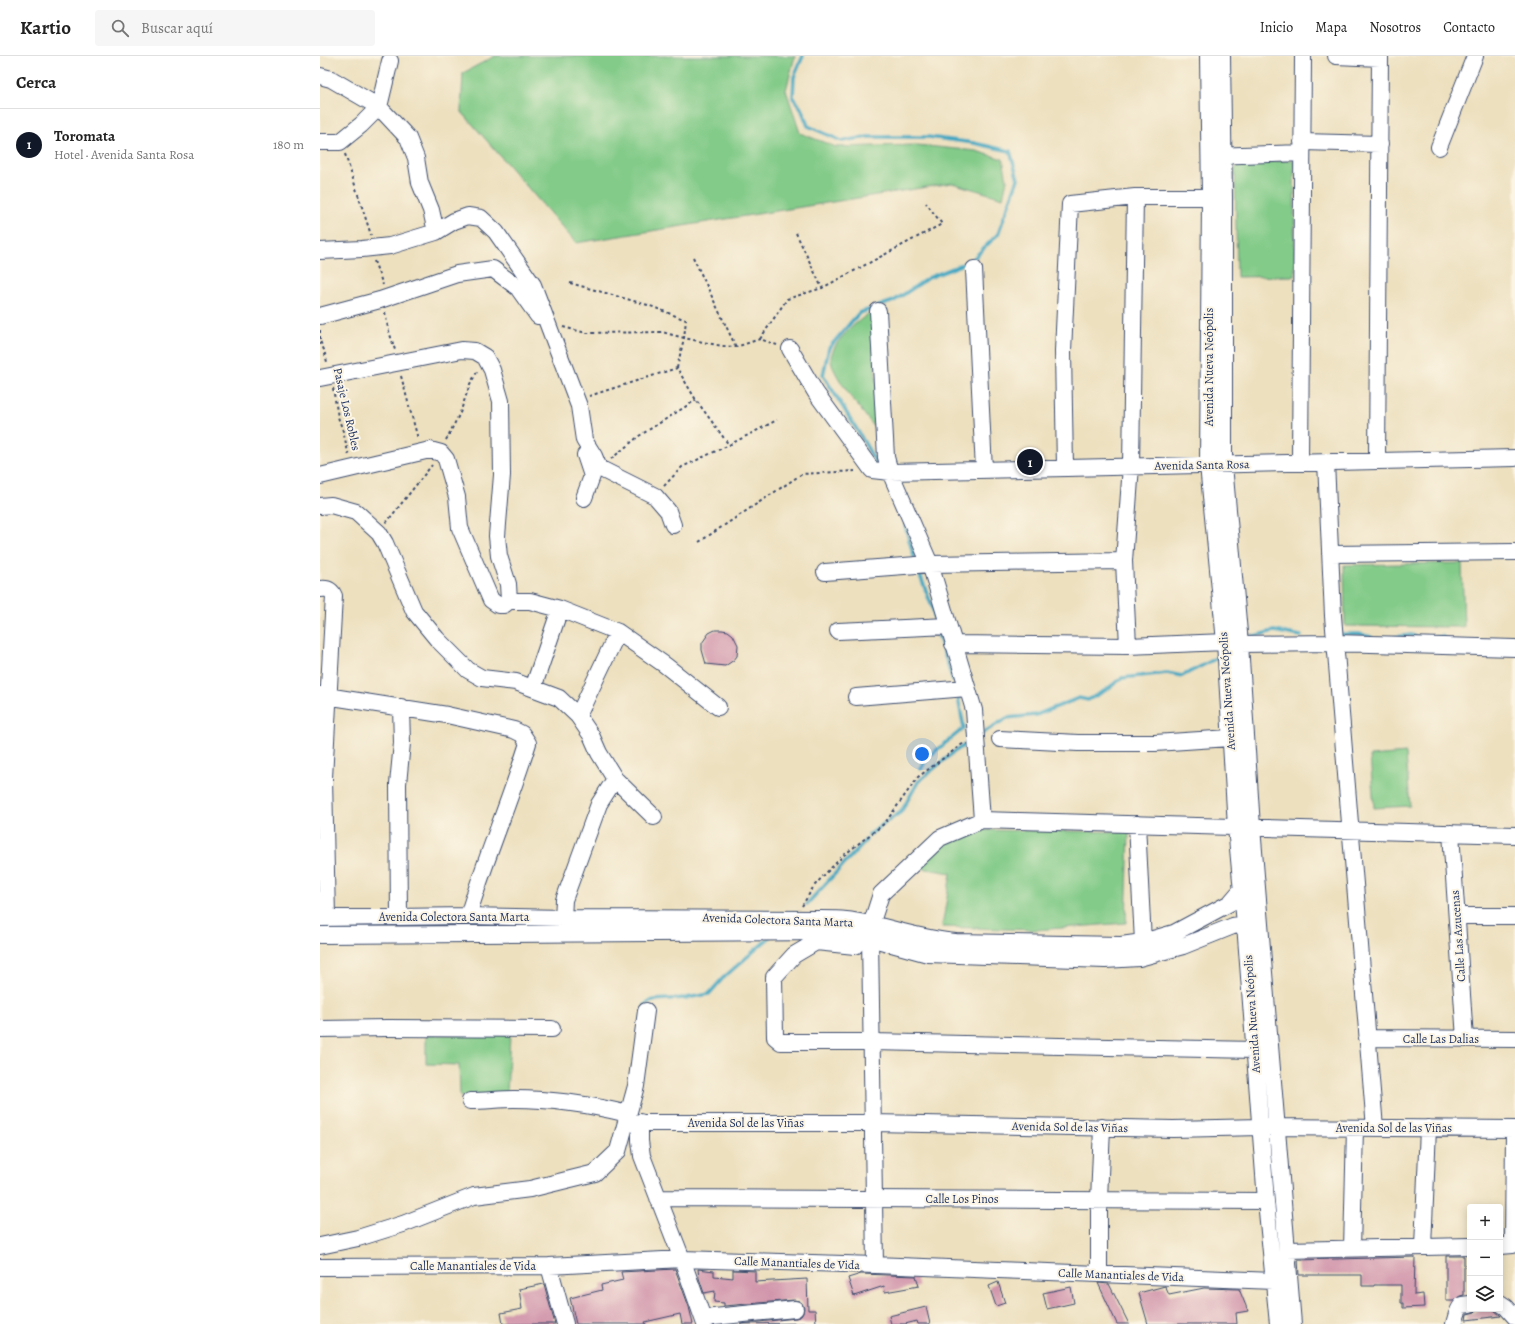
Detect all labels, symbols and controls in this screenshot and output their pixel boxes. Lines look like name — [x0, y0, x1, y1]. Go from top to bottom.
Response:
search box — [95, 10, 375, 46]
text: Kartio — [20, 15, 71, 41]
icon: search — [109, 17, 131, 39]
text: Buscar aquí — [141, 18, 213, 38]
text: Inicio — [1260, 18, 1293, 37]
text: Mapa — [1315, 18, 1347, 37]
text: Nosotros — [1369, 18, 1421, 37]
text: Contacto — [1443, 18, 1495, 37]
text: Cerca — [16, 71, 56, 94]
text: Toromata — [54, 126, 115, 146]
text: 1 — [27, 136, 31, 153]
text: 180 m — [273, 136, 304, 153]
text: Hotel · Avenida Santa Rosa — [54, 146, 194, 163]
street label: Avenida Nueva Neópolis — [1201, 308, 1217, 427]
street label: Pasaje Los Robles — [330, 366, 364, 452]
pin: 1 — [1017, 447, 1043, 477]
street label: Avenida Santa Rosa — [1153, 456, 1250, 474]
street label: Avenida Nueva Neópolis — [1215, 631, 1239, 752]
your location — [912, 744, 932, 764]
street label: Calle Las Azucenas — [1447, 889, 1469, 982]
street label: Avenida Colectora Santa Marta — [378, 909, 530, 925]
street label: Avenida Colectora Santa Marta — [701, 909, 854, 931]
street label: Avenida Nueva Neópolis — [1240, 954, 1264, 1075]
street label: Calle Las Dalias — [1403, 1031, 1479, 1047]
street label: Avenida Sol de las Viñas — [687, 1115, 804, 1131]
street label: Avenida Sol de las Viñas — [1011, 1118, 1128, 1136]
street label: Avenida Sol de las Viñas — [1335, 1120, 1452, 1136]
street label: Calle Los Pinos — [925, 1191, 999, 1207]
map controls — [1467, 1204, 1503, 1312]
button: + — [1467, 1204, 1503, 1240]
button: − — [1467, 1240, 1503, 1276]
street label: Calle Manantiales de Vida — [734, 1253, 861, 1273]
street label: Calle Manantiales de Vida — [410, 1258, 536, 1274]
street label: Calle Manantiales de Vida — [1058, 1265, 1185, 1285]
button: layers — [1467, 1276, 1503, 1312]

